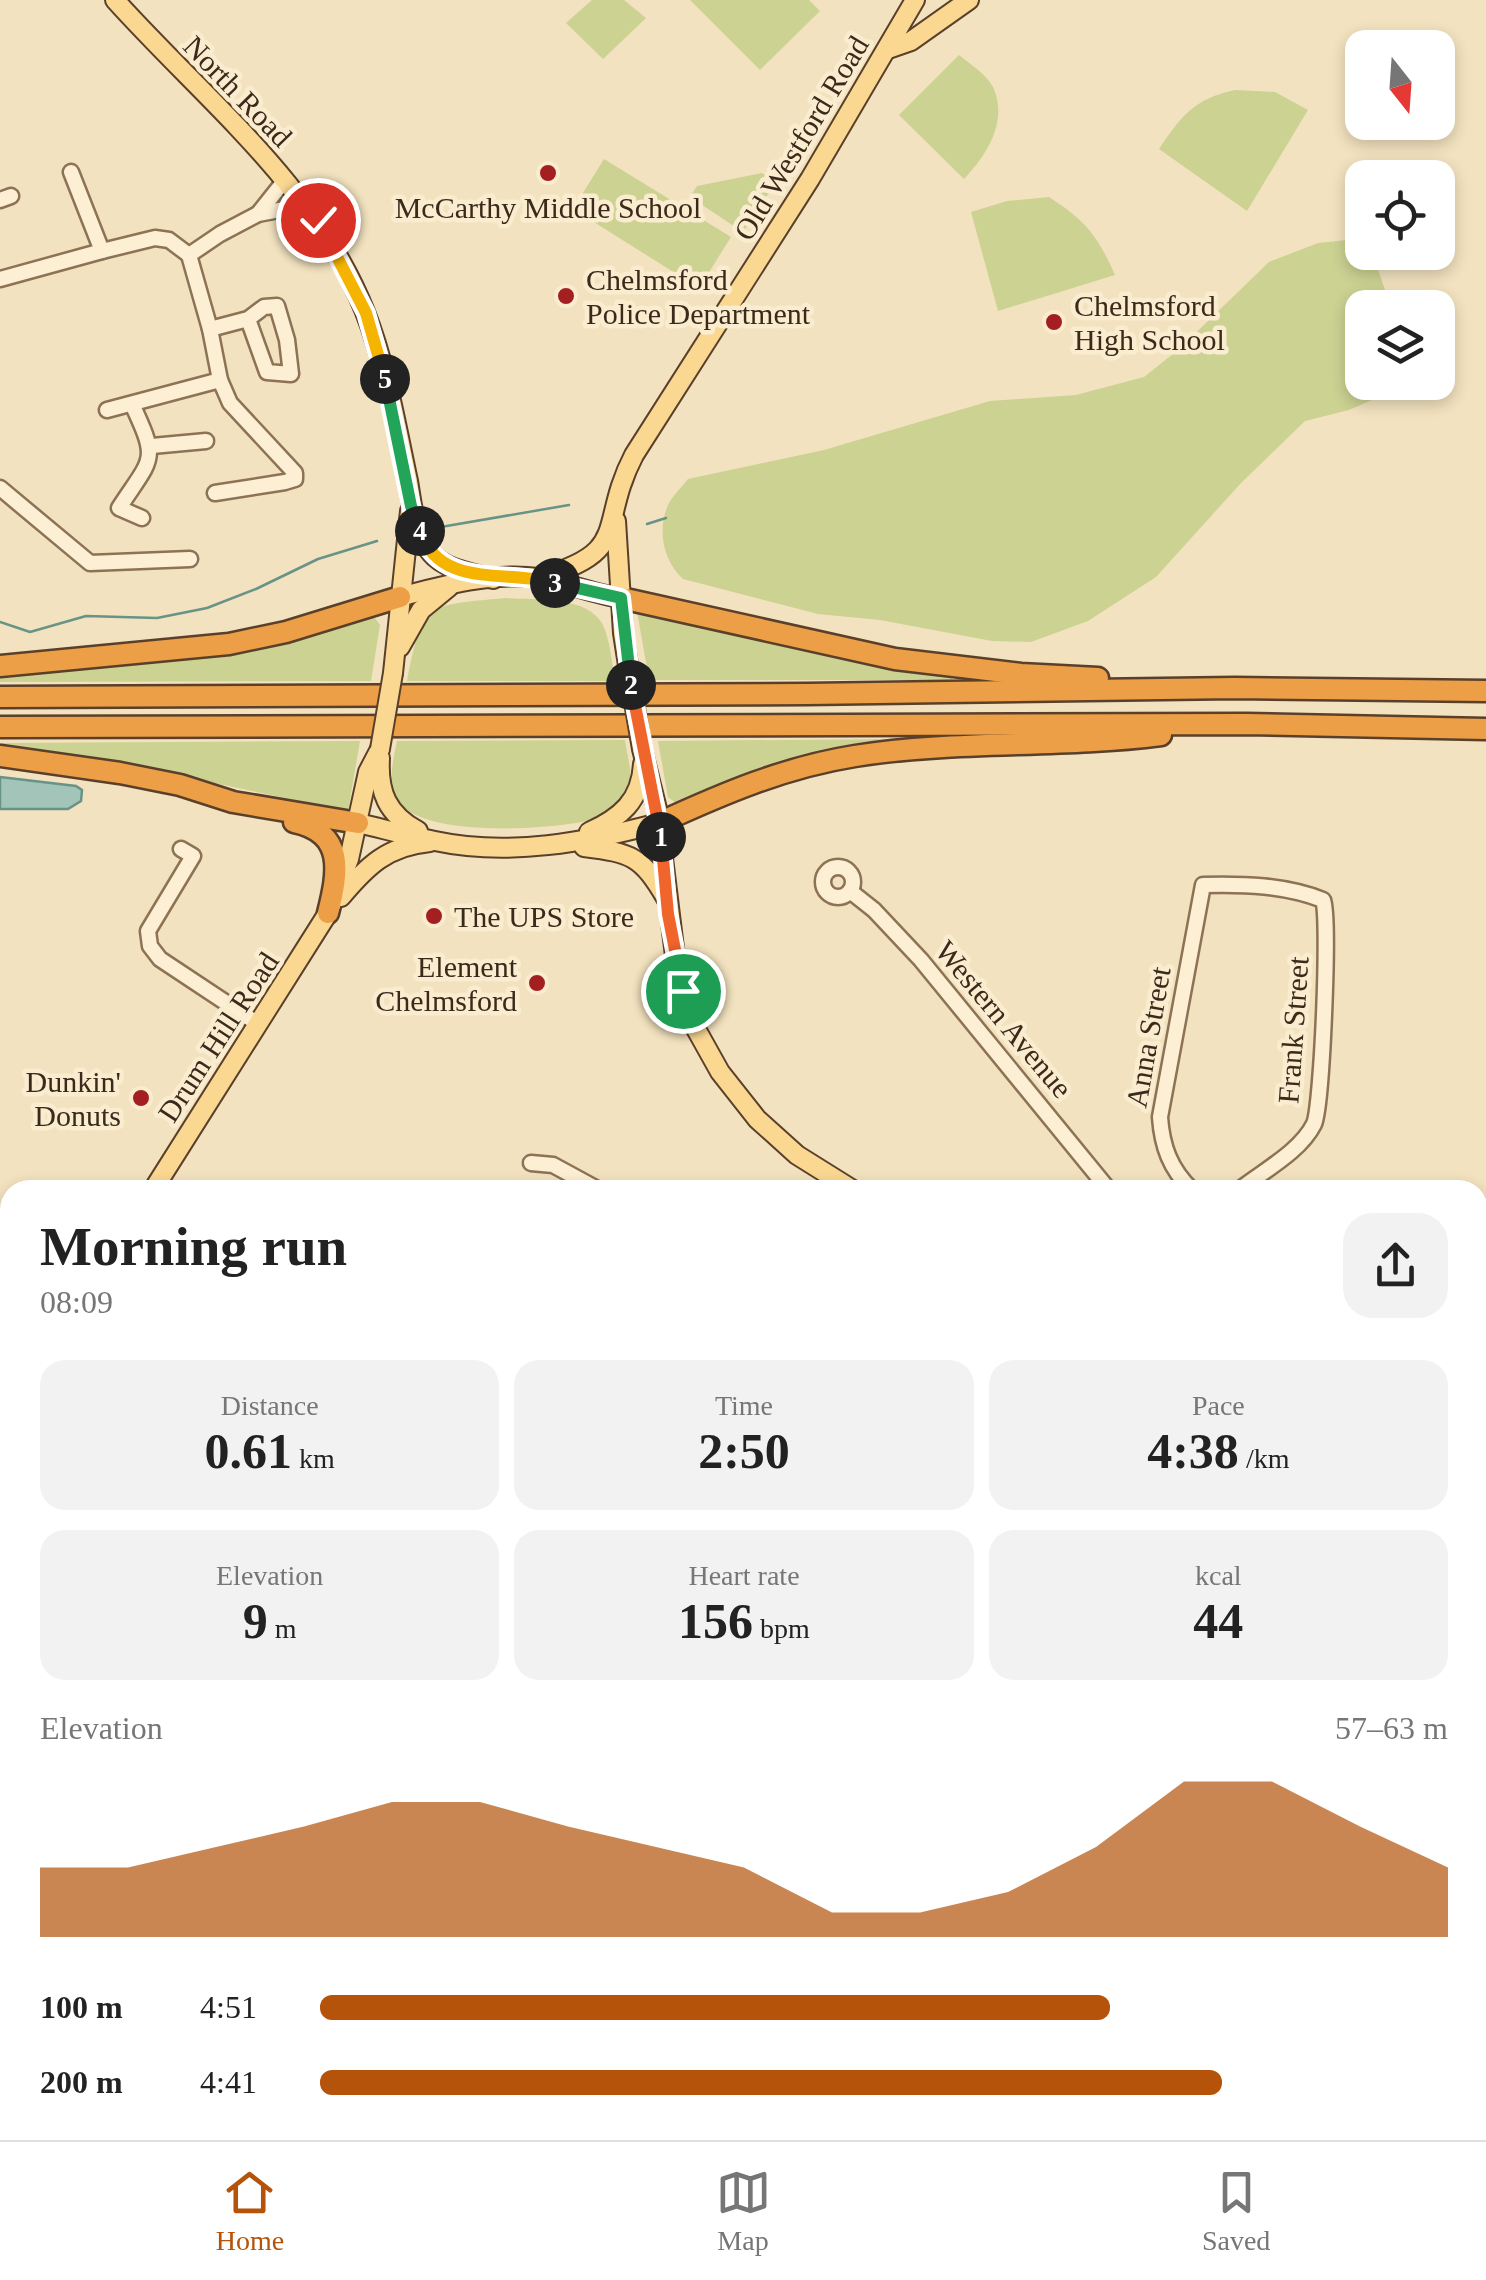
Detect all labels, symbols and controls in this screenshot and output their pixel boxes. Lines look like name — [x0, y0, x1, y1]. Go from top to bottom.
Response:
street label: North Road — [177, 29, 299, 153]
street label: Old Westford Road — [727, 30, 875, 246]
north arrow — [1345, 30, 1455, 140]
map controls — [1345, 30, 1455, 400]
button: locate — [1345, 160, 1455, 270]
marker: McCarthy Middle School — [537, 162, 559, 184]
pin — [276, 178, 361, 263]
place label: McCarthy Middle School — [395, 191, 701, 224]
icon: check — [291, 193, 346, 248]
place label: Chelmsford Police Department — [586, 263, 811, 330]
marker: Chelmsford Police Department — [555, 285, 577, 307]
place label: Chelmsford High School — [1074, 289, 1225, 356]
button: layers — [1345, 290, 1455, 400]
marker: Chelmsford High School — [1043, 311, 1065, 333]
pin: 5 — [360, 354, 410, 404]
text: 5 — [378, 363, 392, 394]
pin: 4 — [395, 506, 445, 556]
text: 4 — [413, 515, 427, 546]
pin: 3 — [530, 558, 580, 608]
text: 3 — [548, 567, 562, 598]
pin: 2 — [606, 660, 656, 710]
text: 2 — [624, 669, 638, 700]
pin: 1 — [636, 812, 686, 862]
text: 1 — [654, 821, 668, 852]
place label: The UPS Store — [454, 900, 634, 933]
marker: The UPS Store — [423, 905, 445, 927]
street label: Western Avenue — [929, 934, 1079, 1104]
street label: Drum Hill Road — [151, 946, 285, 1128]
pin — [641, 949, 726, 1034]
place label: Element Chelmsford — [375, 950, 518, 1017]
street label: Frank Street — [1271, 955, 1315, 1105]
street label: Anna Street — [1119, 963, 1177, 1110]
icon: arrive — [656, 964, 711, 1019]
marker: Element Chelmsford — [526, 972, 548, 994]
place label: Dunkin' Donuts — [26, 1065, 121, 1132]
marker: Dunkin' Donuts — [130, 1087, 152, 1109]
button: share — [1343, 1213, 1448, 1318]
text: Morning run — [40, 1216, 347, 1277]
text: 08:09 — [40, 1284, 113, 1320]
text: Distance — [221, 1390, 319, 1421]
text: Time — [715, 1390, 773, 1421]
text: Pace — [1192, 1390, 1245, 1421]
text: 0.61 — [205, 1423, 292, 1479]
text: 2:50 — [698, 1423, 790, 1479]
text: 4:38 — [1147, 1423, 1239, 1479]
text: km — [292, 1443, 335, 1474]
text: /km — [1239, 1443, 1289, 1474]
text: Elevation — [216, 1560, 323, 1591]
text: Heart rate — [688, 1560, 800, 1591]
text: kcal — [1195, 1560, 1242, 1591]
text: 9 — [243, 1593, 268, 1649]
text: 156 — [678, 1593, 753, 1649]
text: 44 — [1193, 1593, 1243, 1649]
text: m — [268, 1613, 297, 1644]
text: bpm — [753, 1613, 810, 1644]
text: Elevation — [40, 1710, 163, 1746]
text: 57–63 m — [1335, 1710, 1448, 1746]
text: 100 m — [40, 1989, 123, 2025]
text: 4:51 — [200, 1989, 257, 2025]
text: 200 m — [40, 2064, 123, 2100]
text: 4:41 — [200, 2064, 257, 2100]
tab: Home — [216, 2165, 284, 2257]
tab: Map — [716, 2165, 771, 2257]
tab: Saved — [1202, 2165, 1270, 2257]

